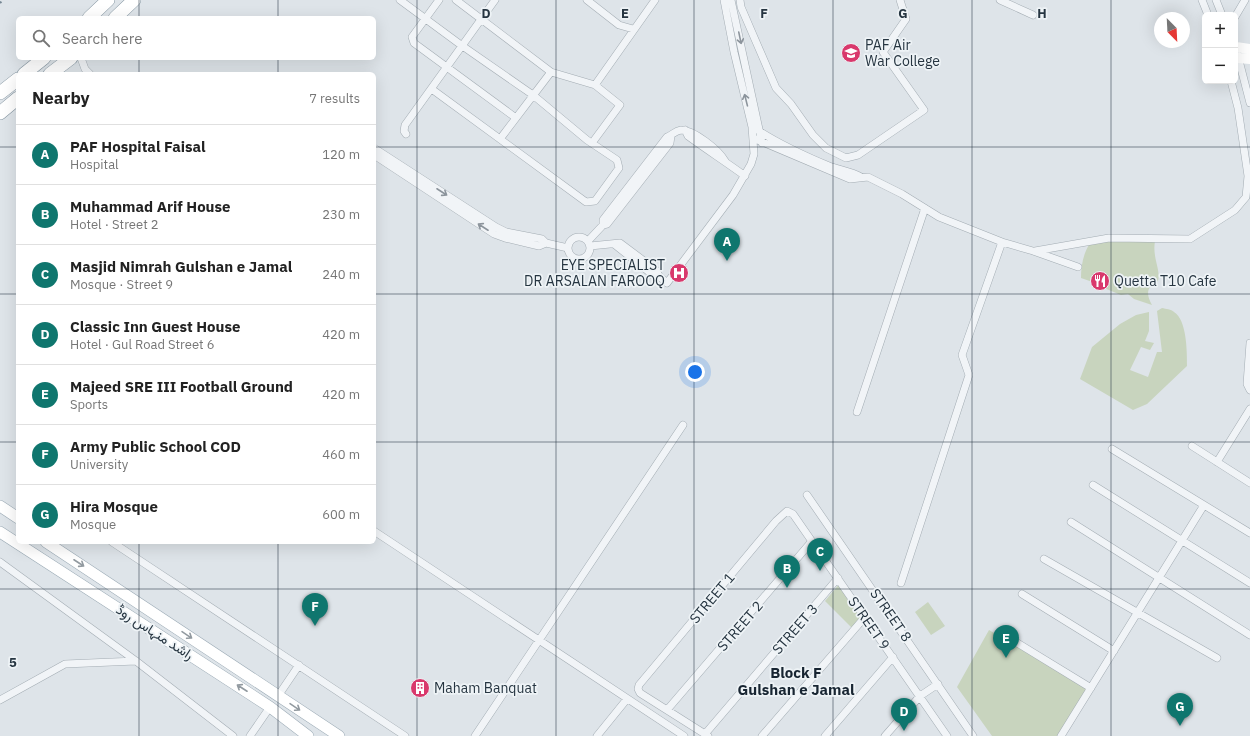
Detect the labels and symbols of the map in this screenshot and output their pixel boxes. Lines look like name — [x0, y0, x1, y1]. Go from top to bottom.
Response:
text: D — [481, 5, 491, 22]
text: E — [621, 5, 629, 22]
text: F — [760, 5, 768, 22]
text: G — [898, 5, 908, 22]
text: H — [1037, 5, 1047, 22]
north arrow — [1154, 12, 1190, 48]
one-way arrow — [736, 31, 744, 44]
place label: PAF Air War College — [865, 36, 940, 70]
school or university icon: PAF Air War College — [840, 42, 862, 64]
one-way arrow — [741, 94, 749, 107]
one-way arrow — [436, 188, 447, 196]
one-way arrow — [478, 223, 489, 231]
pin: A — [714, 228, 740, 261]
place label: EYE SPECIALIST DR ARSALAN FAROOQ — [524, 256, 665, 290]
hospital icon: EYE SPECIALIST DR ARSALAN FAROOQ — [668, 262, 690, 284]
restaurant icon: Quetta T10 Cafe — [1089, 270, 1111, 292]
place label: Quetta T10 Cafe — [1114, 272, 1217, 290]
your location — [685, 362, 705, 382]
pin: C — [807, 538, 833, 571]
pin: B — [774, 555, 800, 588]
one-way arrow — [73, 559, 84, 567]
street label: STREET 1 — [686, 569, 738, 627]
street label: STREET 8 — [866, 585, 916, 645]
pin: F — [302, 593, 328, 626]
street label: STREET 9 — [844, 593, 894, 653]
street label: STREET 2 — [713, 597, 767, 655]
street label: راشد منہاس روڈ — [113, 600, 197, 664]
street label: STREET 3 — [768, 600, 822, 658]
pin: E — [993, 625, 1019, 658]
one-way arrow — [181, 631, 192, 639]
text: 5 — [9, 654, 17, 671]
district label: Block F Gulshan e Jamal — [737, 663, 855, 699]
building icon: Maham Banquat — [409, 677, 431, 699]
place label: Maham Banquat — [434, 679, 537, 697]
one-way arrow — [236, 684, 248, 692]
pin: G — [1167, 693, 1193, 726]
pin: D — [891, 698, 917, 731]
one-way arrow — [290, 703, 301, 711]

